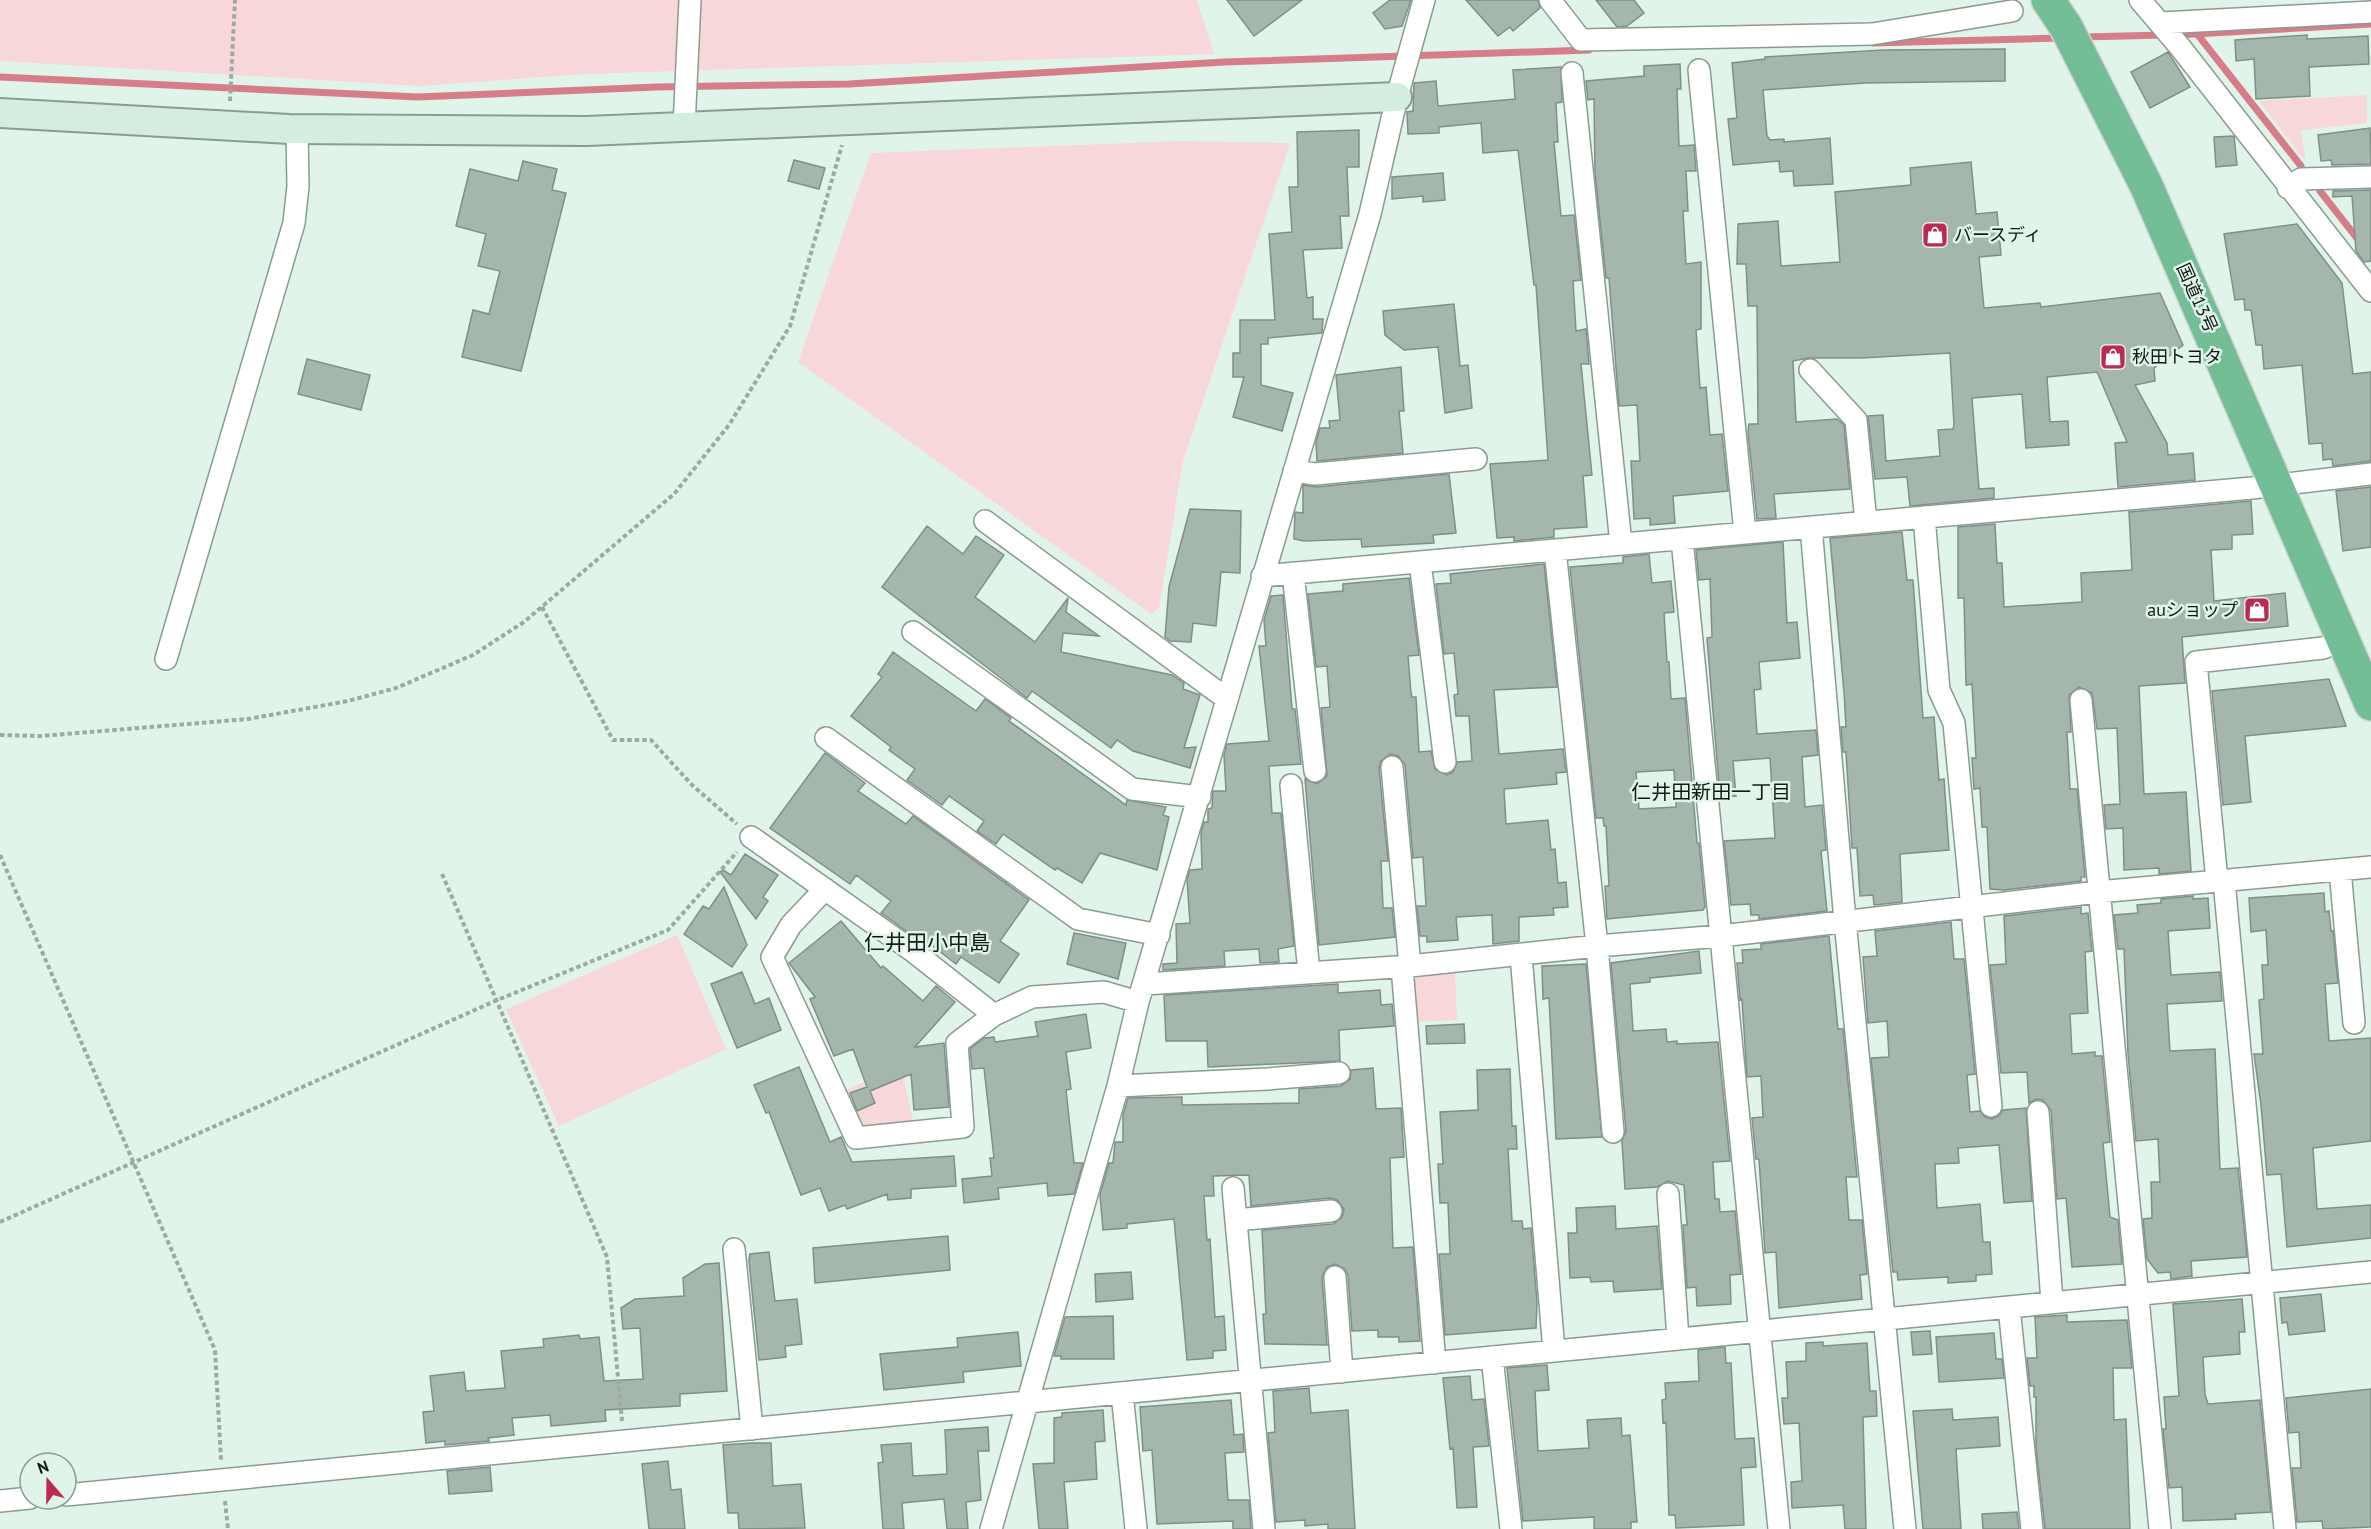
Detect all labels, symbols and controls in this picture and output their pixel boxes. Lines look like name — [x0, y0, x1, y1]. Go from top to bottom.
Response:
shop icon: バースディ — [1920, 220, 1950, 250]
place label: バースディ — [1954, 223, 2042, 246]
street label: 国道13号 — [2172, 259, 2223, 336]
shop icon: 秋田トヨタ — [2098, 342, 2128, 372]
place label: 秋田トヨタ — [2132, 345, 2222, 368]
shop icon: auショップ — [2242, 595, 2272, 625]
place label: auショップ — [2147, 598, 2238, 621]
district label: 仁井田新田一丁目 — [1631, 779, 1791, 805]
district label: 仁井田小中島 — [864, 929, 990, 956]
north arrow — [18, 1451, 78, 1511]
text: N — [35, 1456, 51, 1478]

